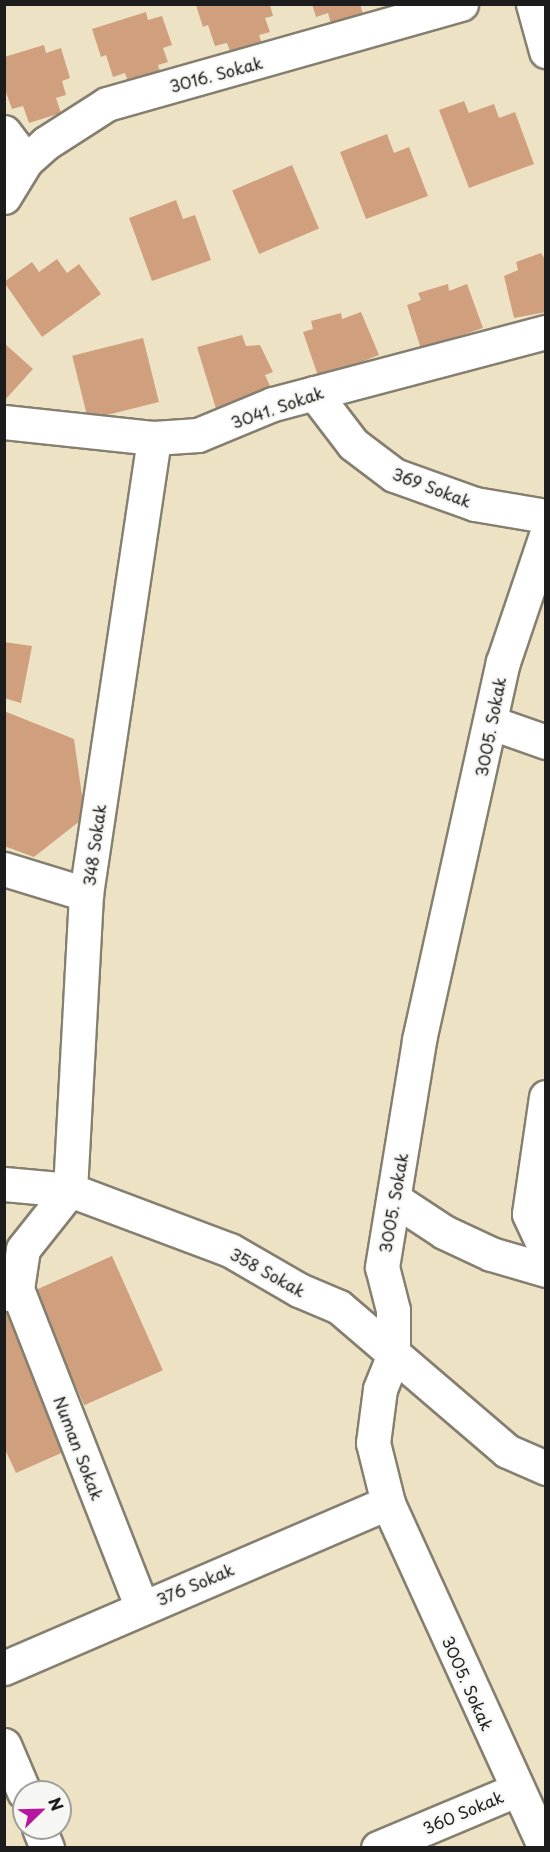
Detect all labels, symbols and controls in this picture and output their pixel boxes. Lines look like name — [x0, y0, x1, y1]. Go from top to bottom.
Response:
street label: 3016. Sokak — [166, 52, 266, 96]
street label: 3041. Sokak — [228, 382, 326, 432]
street label: 369 Sokak — [389, 463, 475, 511]
street label: 3005. Sokak — [471, 675, 509, 779]
street label: 348 Sokak — [79, 802, 109, 888]
street label: 3005. Sokak — [375, 1151, 411, 1255]
street label: 358 Sokak — [227, 1243, 309, 1301]
street label: Numan Sokak — [50, 1394, 108, 1502]
street label: 376 Sokak — [153, 1559, 237, 1609]
street label: 3005. Sokak — [439, 1633, 497, 1733]
north arrow — [12, 1780, 72, 1840]
street label: 360 Sokak — [419, 1786, 507, 1838]
text: N — [43, 1793, 70, 1814]

